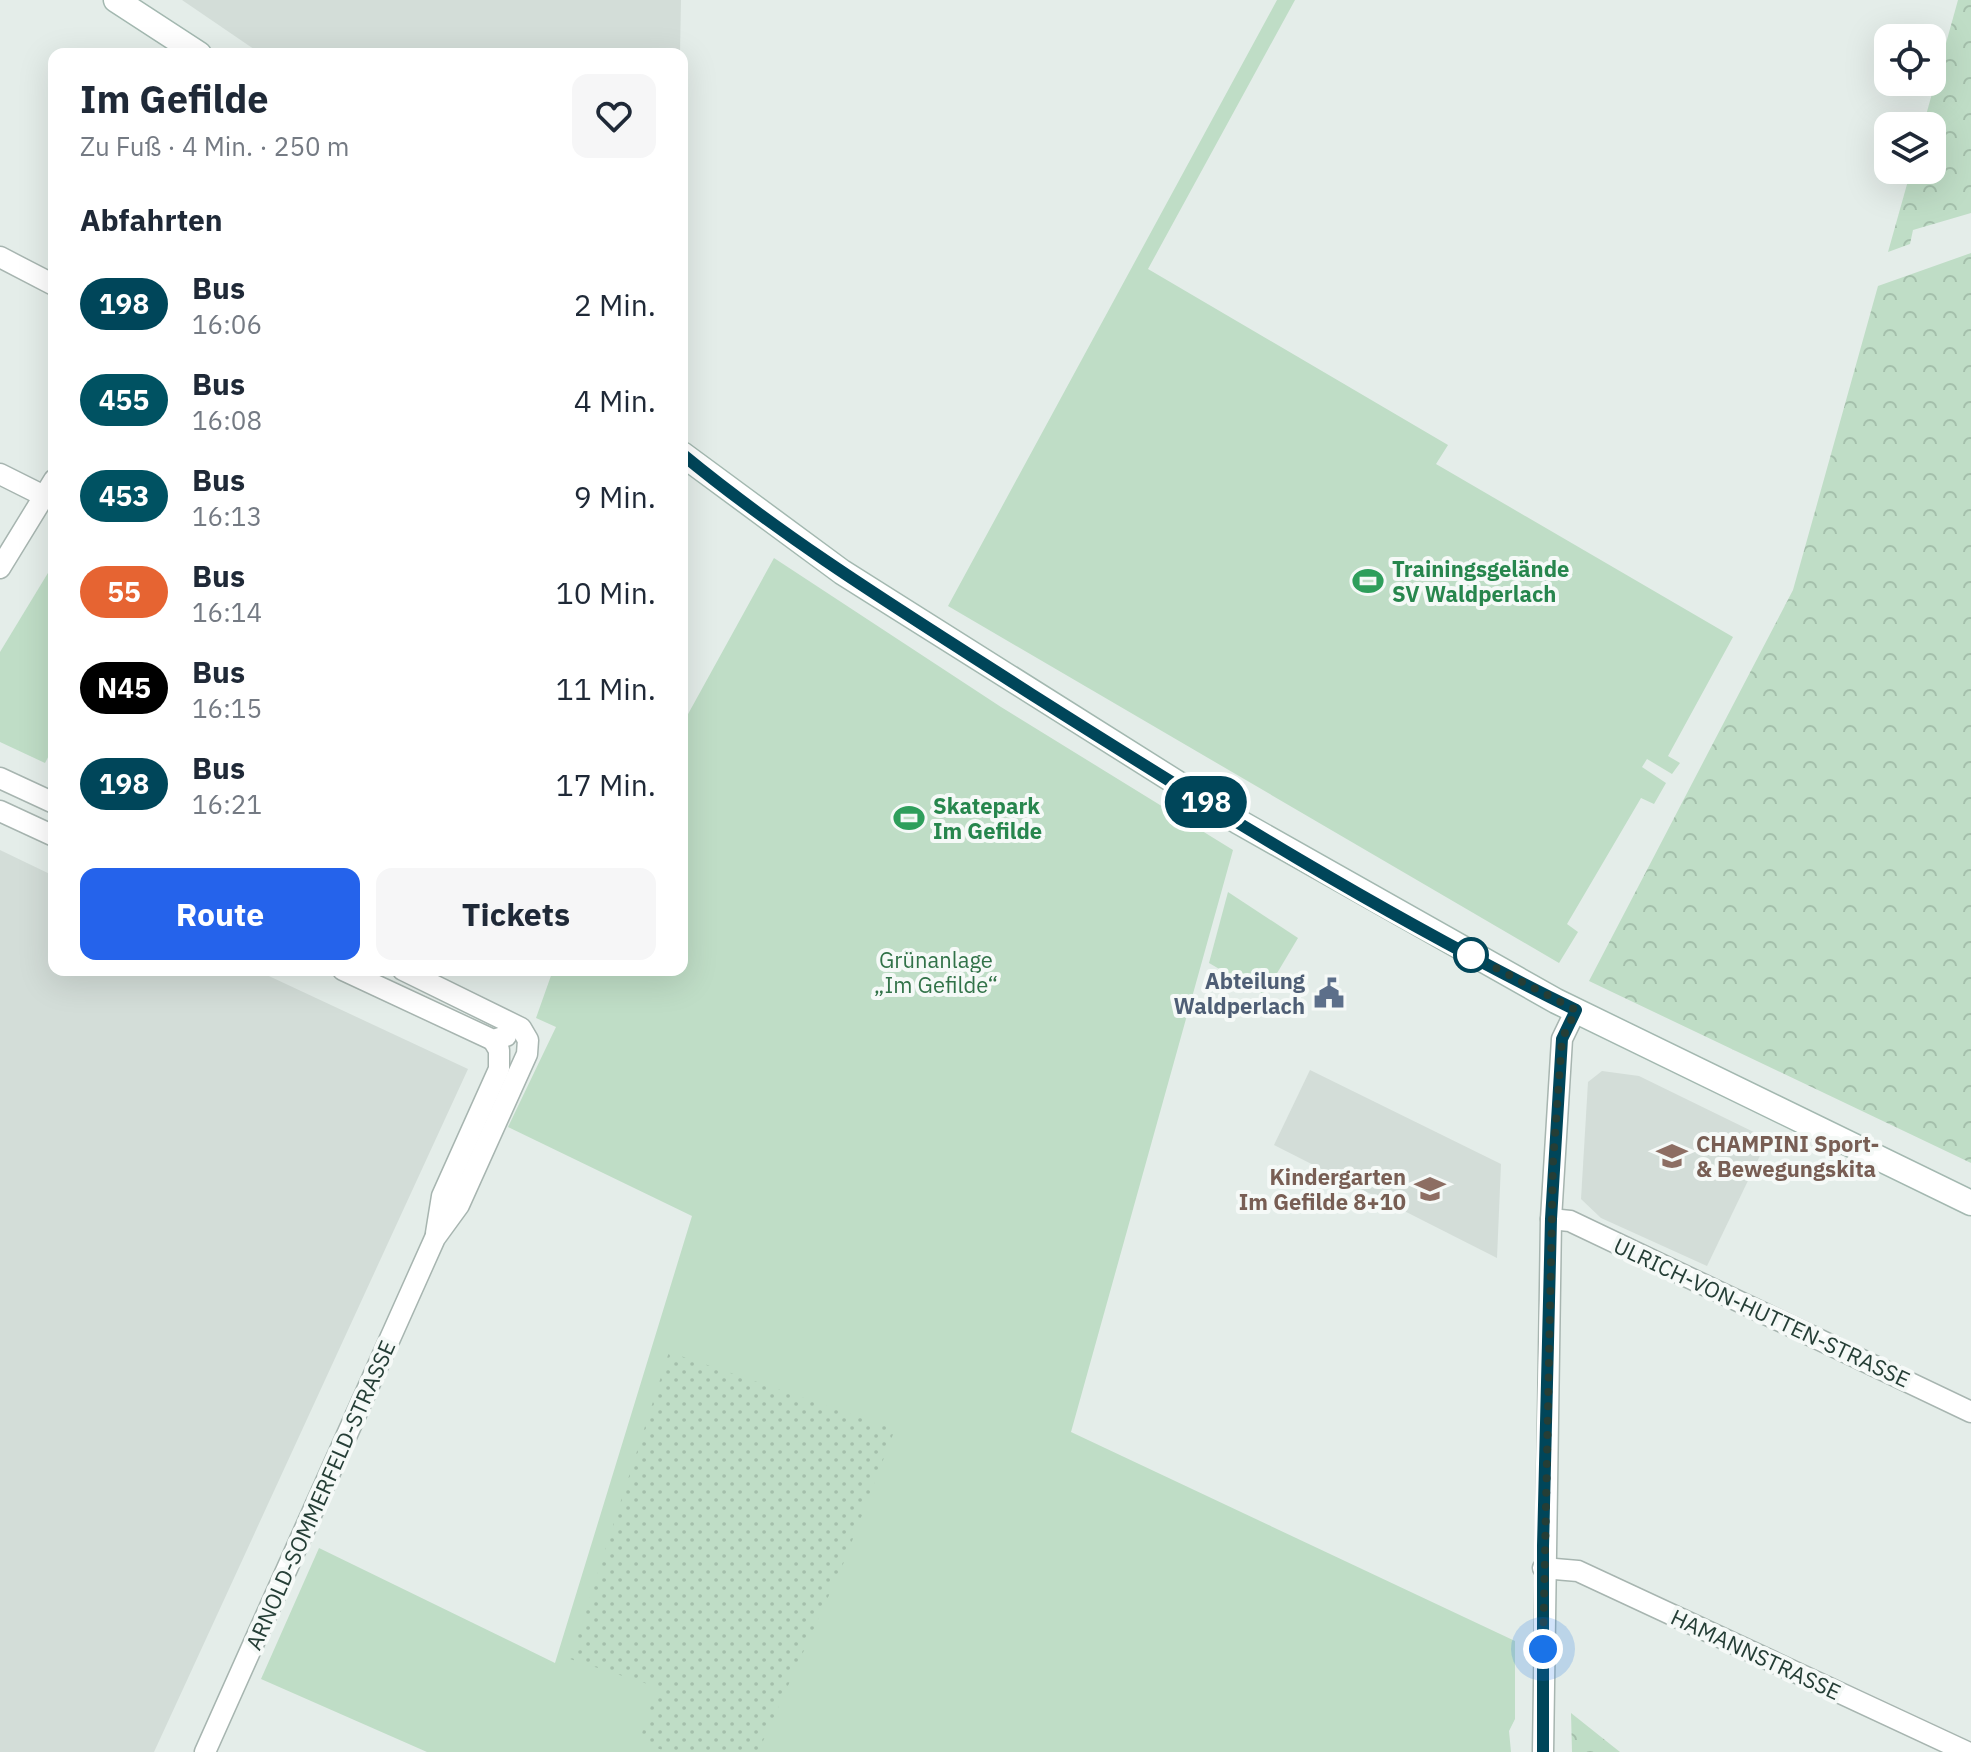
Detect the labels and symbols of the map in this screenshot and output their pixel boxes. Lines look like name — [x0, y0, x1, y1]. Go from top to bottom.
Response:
place label: Trainingsgelände SV Waldperlach — [1392, 554, 1569, 608]
sports icon: Trainingsgelände SV Waldperlach — [1351, 564, 1385, 598]
line badge: 198 — [1160, 776, 1252, 828]
place label: Skatepark Im Gefilde — [933, 791, 1042, 845]
sports icon: Skatepark Im Gefilde — [892, 801, 926, 835]
unlabelled marker — [1454, 938, 1488, 972]
park label: Grünanlage „Im Gefilde“ — [874, 945, 998, 999]
place label: Abteilung Waldperlach — [1173, 966, 1306, 1020]
public building icon: Abteilung Waldperlach — [1312, 976, 1346, 1010]
place label: CHAMPINI Sport- & Bewegungskita — [1696, 1129, 1879, 1183]
school or university icon: CHAMPINI Sport- & Bewegungskita — [1655, 1139, 1689, 1173]
place label: Kindergarten Im Gefilde 8+10 — [1239, 1162, 1406, 1216]
school or university icon: Kindergarten Im Gefilde 8+10 — [1413, 1172, 1447, 1206]
street label: ULRICH-VON-HUTTEN-STRASSE — [1609, 1230, 1915, 1394]
street label: ARNOLD-SOMMERFELD-STRASSE — [238, 1336, 402, 1654]
street label: HAMANNSTRASSE — [1666, 1602, 1846, 1706]
your location — [1523, 1629, 1563, 1669]

